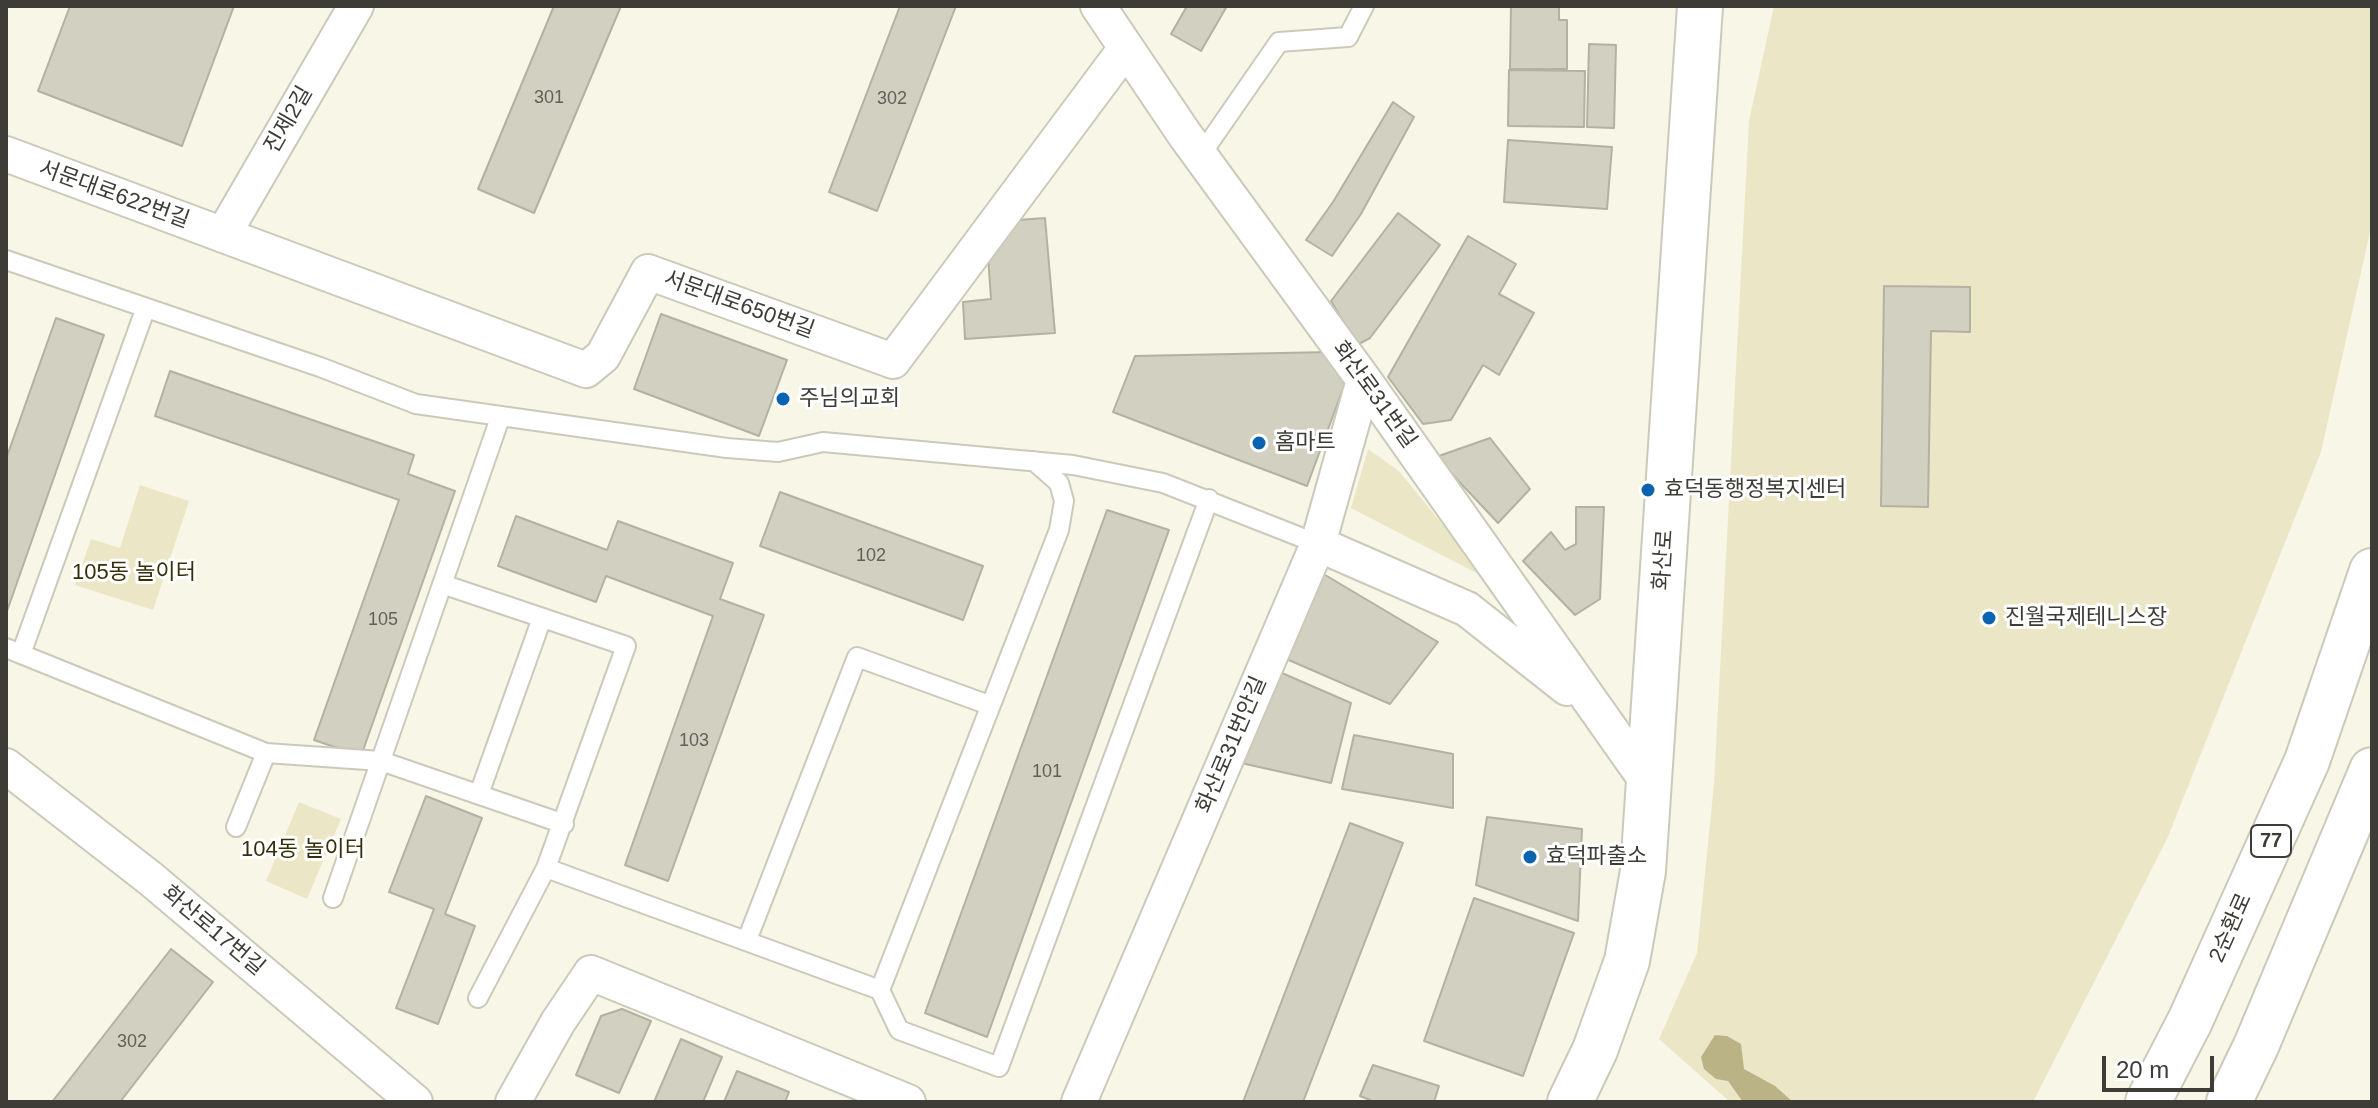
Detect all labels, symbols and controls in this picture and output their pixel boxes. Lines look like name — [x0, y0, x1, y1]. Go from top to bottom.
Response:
street label: 진제2길 — [259, 82, 319, 158]
house number: 301 — [534, 87, 564, 109]
house number: 302 — [877, 88, 907, 110]
street label: 서문대로622번길 — [35, 156, 193, 234]
street label: 서문대로650번길 — [660, 266, 818, 344]
street label: 화산로31번길 — [1326, 336, 1422, 454]
place label: 주님의교회 — [799, 386, 900, 412]
marker: 주님의교회 — [774, 390, 792, 408]
place label: 홈마트 — [1275, 430, 1336, 456]
marker: 홈마트 — [1250, 434, 1268, 452]
place label: 효덕동행정복지센터 — [1664, 477, 1846, 503]
marker: 효덕동행정복지센터 — [1639, 481, 1657, 499]
street label: 화산로 — [1649, 529, 1679, 591]
house number: 102 — [856, 545, 886, 567]
park label: 105동 놀이터 — [72, 560, 196, 586]
place label: 진월국제테니스장 — [2005, 605, 2167, 631]
house number: 105 — [368, 609, 398, 631]
marker: 진월국제테니스장 — [1980, 609, 1998, 627]
street label: 화산로31번안길 — [1191, 673, 1273, 817]
house number: 103 — [679, 730, 709, 752]
house number: 101 — [1032, 761, 1062, 783]
road number: 77 — [2251, 825, 2291, 857]
park label: 104동 놀이터 — [241, 837, 365, 863]
place label: 효덕파출소 — [1546, 844, 1647, 870]
marker: 효덕파출소 — [1521, 848, 1539, 866]
street label: 화산로17번길 — [156, 880, 270, 982]
street label: 2순환로 — [2204, 889, 2258, 967]
house number: 302 — [117, 1031, 147, 1053]
scale bar — [2106, 1040, 2218, 1090]
text: 20 m — [2116, 1056, 2169, 1083]

